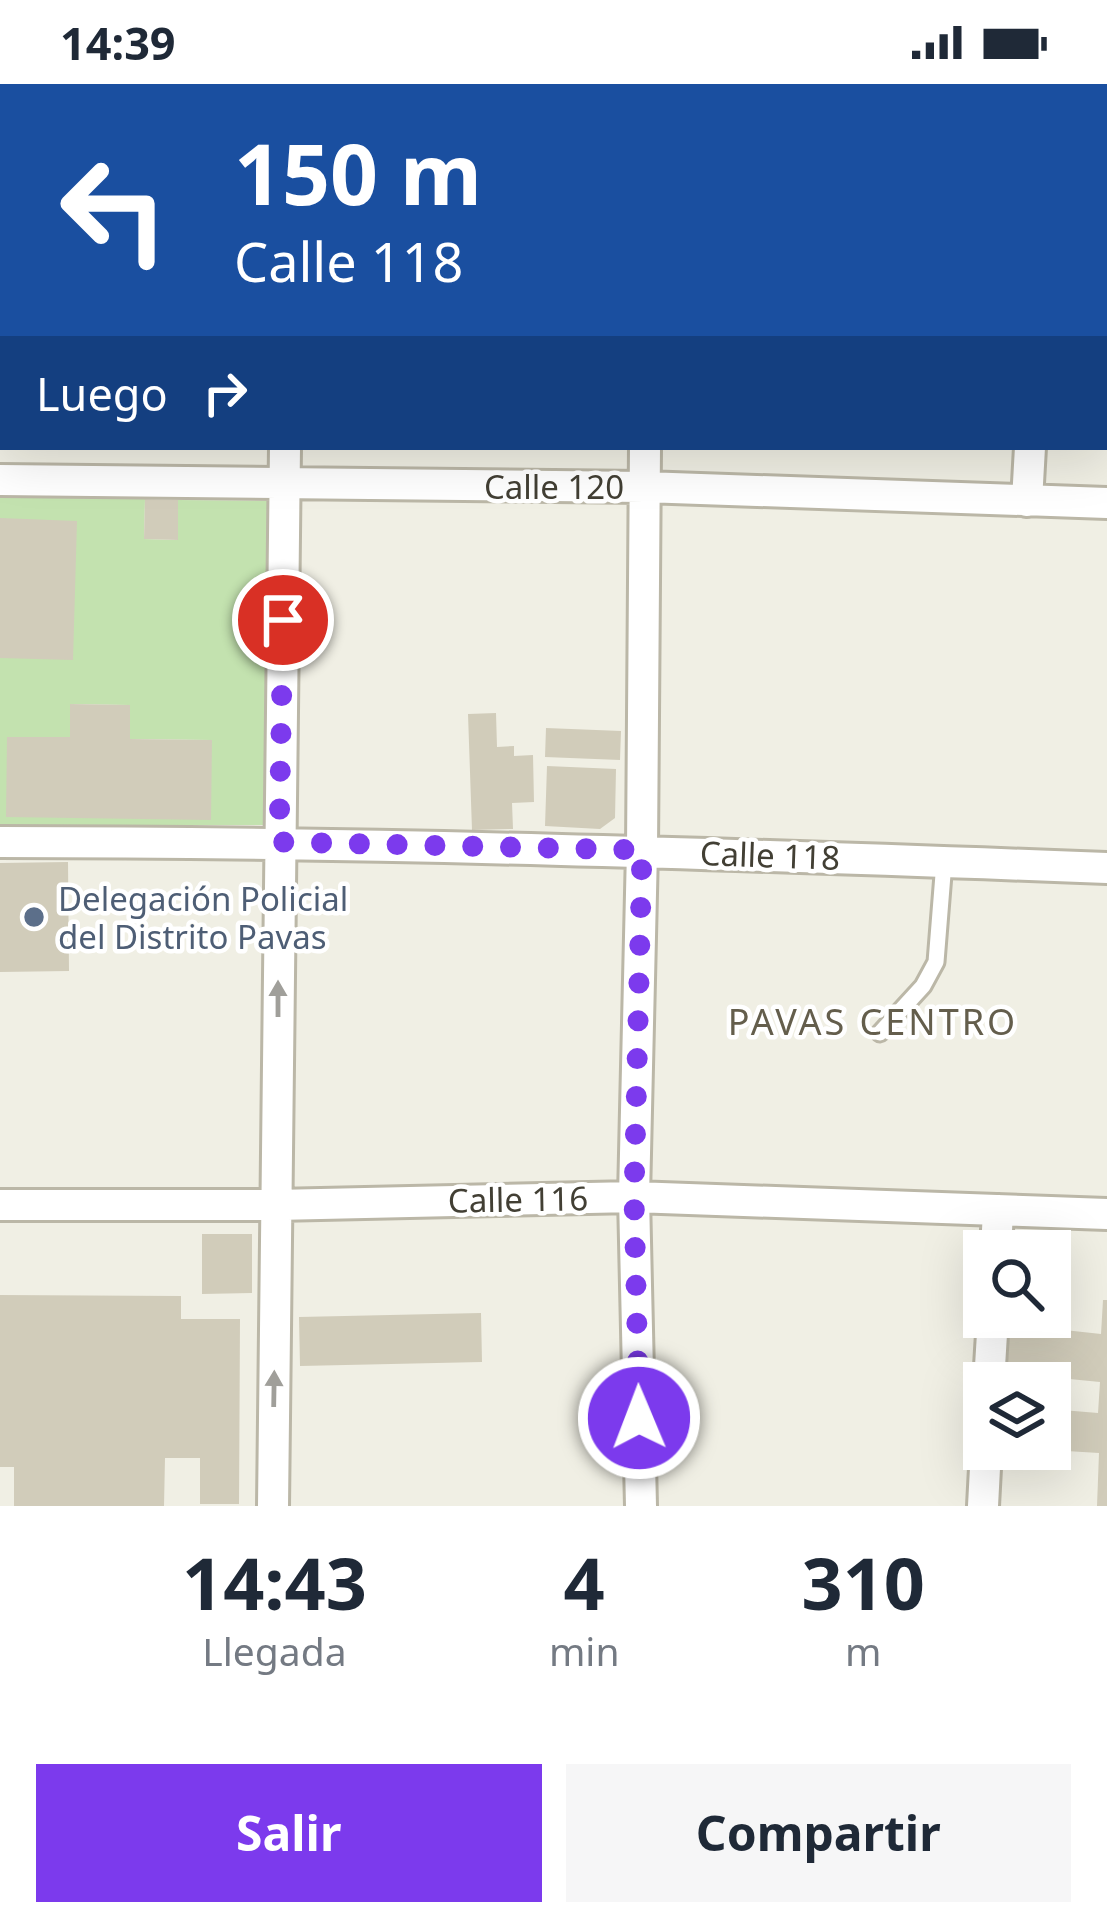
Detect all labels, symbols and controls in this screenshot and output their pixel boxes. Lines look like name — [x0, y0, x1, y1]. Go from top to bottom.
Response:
text: 14:39 — [60, 12, 176, 73]
text: 150 m — [234, 115, 482, 230]
icon: left — [36, 132, 192, 288]
text: Calle 118 — [234, 224, 463, 298]
icon: right — [192, 360, 258, 426]
text: Luego — [36, 363, 168, 424]
street label: Calle 120 — [484, 464, 624, 509]
pin — [232, 569, 334, 671]
icon: arrive — [250, 587, 316, 653]
street label: Calle 118 — [699, 830, 841, 880]
place label: Delegación Policial del Distrito Pavas — [58, 876, 348, 959]
marker: Delegación Policial del Distrito Pavas — [21, 904, 47, 930]
one-way arrow — [268, 979, 287, 1017]
district label: PAVAS CENTRO — [728, 997, 1018, 1046]
street label: Calle 116 — [448, 1175, 588, 1223]
map controls — [963, 1230, 1071, 1470]
button: search — [963, 1230, 1071, 1338]
position arrow — [576, 1355, 702, 1481]
button: layers — [963, 1362, 1071, 1470]
one-way arrow — [264, 1369, 284, 1407]
text: 14:43 — [182, 1533, 367, 1631]
text: 4 — [564, 1533, 605, 1631]
text: 310 — [801, 1533, 925, 1631]
text: Llegada — [202, 1624, 347, 1677]
text: min — [549, 1624, 620, 1677]
text: m — [845, 1624, 881, 1677]
button: Salir — [36, 1764, 542, 1902]
button: Compartir — [566, 1764, 1071, 1902]

